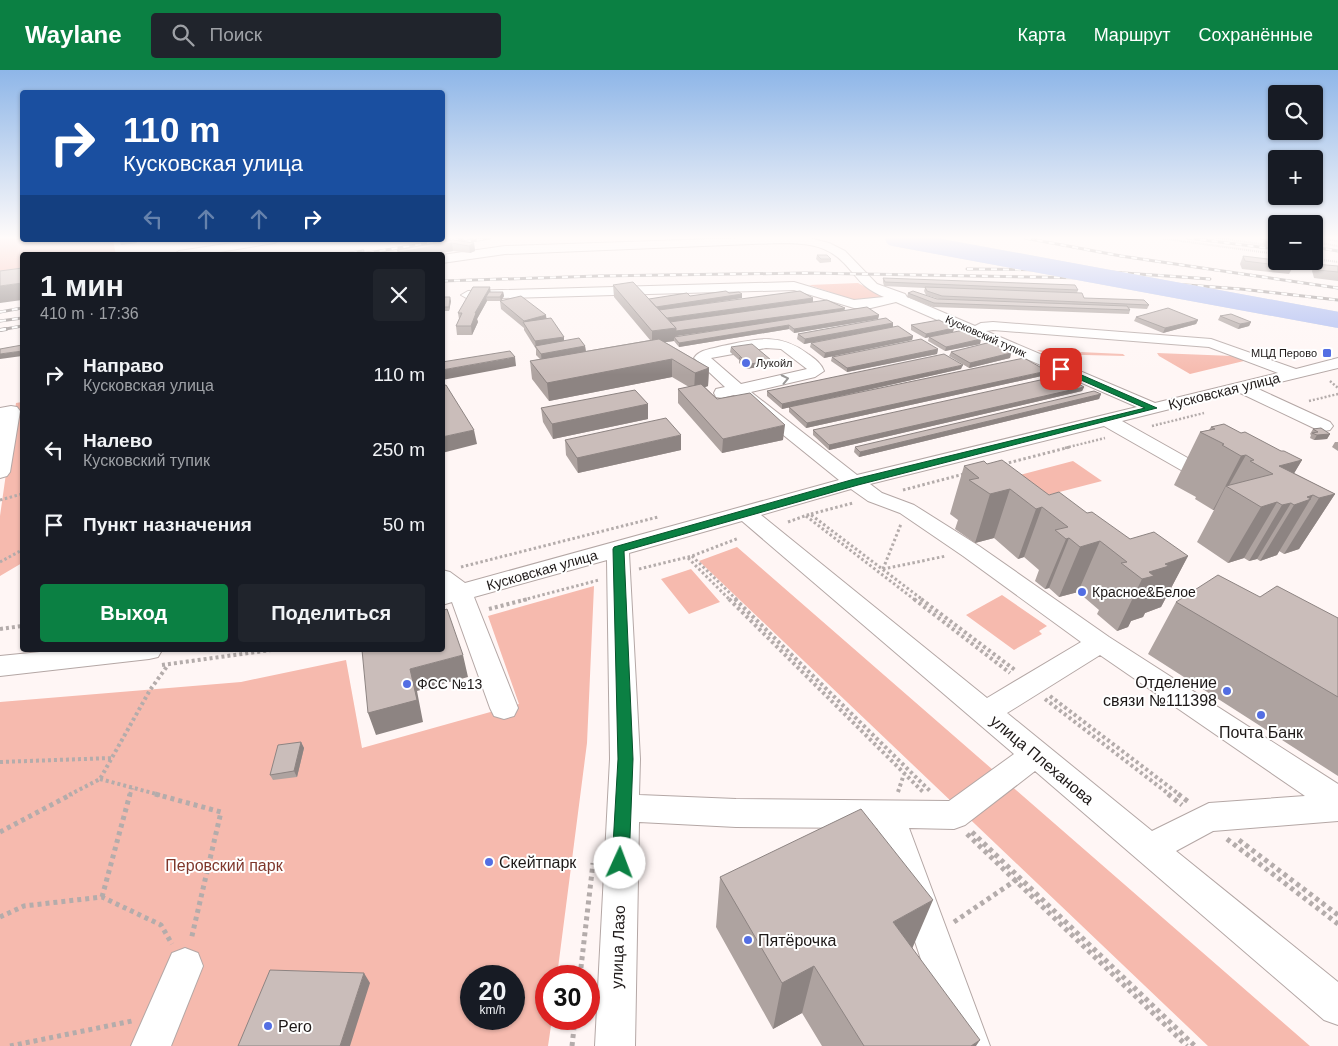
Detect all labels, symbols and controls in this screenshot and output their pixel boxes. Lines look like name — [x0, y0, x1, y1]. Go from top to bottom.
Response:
search box — [151, 13, 501, 58]
text: Waylane — [25, 21, 121, 48]
icon: search — [169, 21, 197, 49]
text: Поиск — [209, 24, 262, 45]
text: Карта — [1018, 25, 1066, 45]
text: Маршрут — [1094, 25, 1170, 45]
text: Сохранённые — [1198, 25, 1313, 45]
map controls — [1268, 85, 1323, 270]
button: search — [1268, 85, 1323, 140]
icon: right — [40, 110, 105, 175]
text: 110 m — [123, 110, 220, 149]
button: + — [1268, 150, 1323, 205]
text: Кусковская улица — [123, 151, 303, 176]
icon: left — [139, 205, 167, 233]
icon: ahead — [192, 205, 220, 233]
icon: ahead — [245, 205, 273, 233]
icon: right — [298, 205, 326, 233]
button: − — [1268, 215, 1323, 270]
text: 1 мин — [40, 269, 124, 302]
button: close — [373, 269, 425, 321]
text: 410 m · 17:36 — [40, 305, 139, 322]
street label: Кусковский тупик — [944, 313, 1028, 359]
place label: МЦД Перово — [1251, 347, 1317, 359]
marker: МЦД Перово — [1321, 347, 1333, 359]
pin — [1040, 348, 1082, 390]
text: Направо — [83, 355, 164, 376]
icon: arrive — [1047, 355, 1075, 383]
marker: Лукойл — [740, 357, 752, 369]
place label: Лукойл — [756, 357, 792, 369]
icon: right — [40, 361, 68, 389]
text: 110 m — [374, 364, 425, 385]
street label: Кусковская улица — [1167, 369, 1282, 413]
one-way arrow — [781, 375, 789, 385]
text: Кусковская улица — [83, 377, 214, 394]
text: Налево — [83, 430, 153, 451]
icon: left — [40, 436, 68, 464]
text: 250 m — [372, 439, 425, 460]
text: Кусковский тупик — [83, 452, 210, 469]
icon: arrive — [40, 511, 68, 539]
text: Пункт назначения — [83, 514, 252, 535]
text: 50 m — [383, 514, 425, 535]
street label: Кусковская улица — [485, 546, 599, 593]
button: Выход — [40, 584, 228, 642]
button: Поделиться — [238, 584, 425, 642]
place label: Красное&Белое — [1092, 584, 1196, 600]
marker: Красное&Белое — [1076, 586, 1088, 598]
place label: Отделение связи №111398 — [1103, 674, 1217, 709]
place label: ФСС №13 — [417, 676, 483, 692]
marker: ФСС №13 — [401, 678, 413, 690]
marker: Отделение связи №111398 — [1221, 685, 1233, 697]
marker: Почта Банк — [1255, 709, 1267, 721]
street label: улица Плеханова — [987, 712, 1097, 808]
place label: Почта Банк — [1219, 724, 1304, 741]
position arrow — [593, 836, 645, 888]
place label: Скейтпарк — [499, 854, 577, 871]
marker: Скейтпарк — [483, 856, 495, 868]
park label: Перовский парк — [165, 857, 284, 874]
street label: улица Лазо — [608, 905, 628, 989]
place label: Пятёрочка — [758, 932, 837, 949]
marker: Пятёрочка — [742, 934, 754, 946]
speed limit sign: 30 — [535, 965, 600, 1030]
text: 20 — [479, 977, 506, 1005]
text: km/h — [479, 1003, 506, 1017]
place label: Pero — [278, 1018, 312, 1035]
marker: Pero — [262, 1020, 274, 1032]

